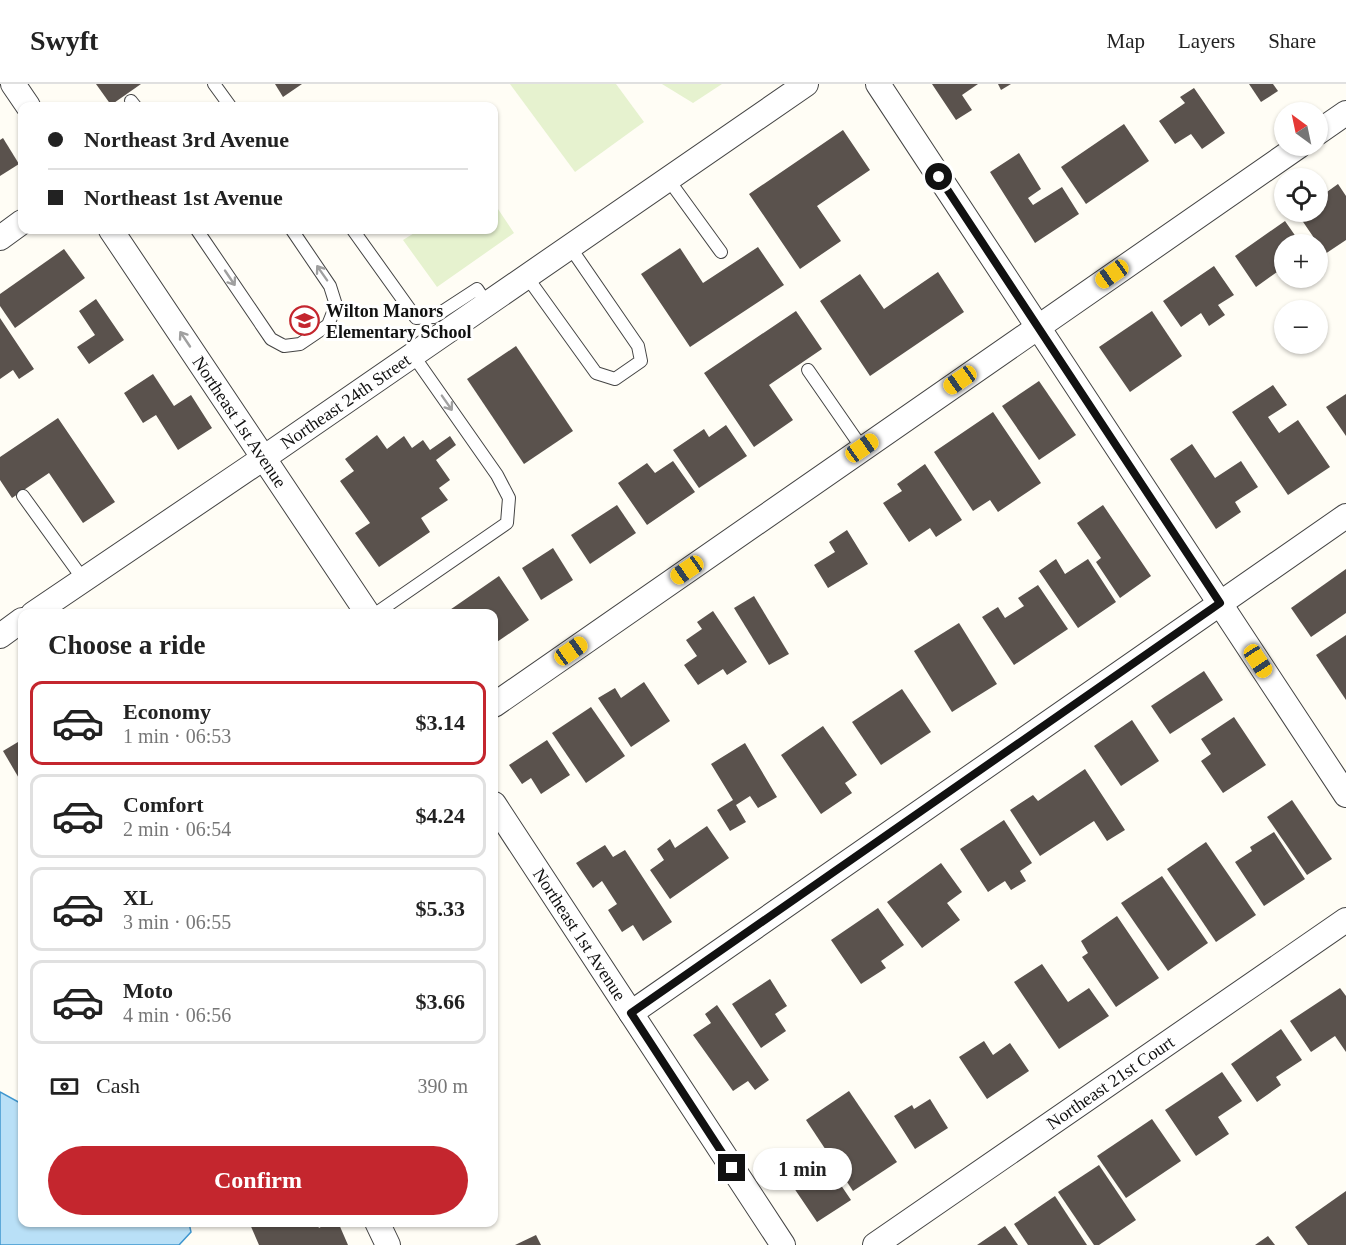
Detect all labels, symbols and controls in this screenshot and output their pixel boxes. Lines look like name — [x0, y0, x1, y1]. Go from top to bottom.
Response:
text: Swyft — [30, 25, 98, 56]
text: Map — [1107, 29, 1145, 53]
text: Layers — [1178, 29, 1235, 53]
text: Share — [1268, 29, 1316, 53]
north arrow — [1274, 102, 1328, 156]
map controls — [1274, 102, 1328, 354]
text: Northeast 3rd Avenue — [84, 127, 289, 152]
route start — [925, 163, 952, 190]
button: locate — [1274, 168, 1328, 222]
text: Northeast 1st Avenue — [84, 185, 283, 210]
button: + — [1274, 234, 1328, 288]
car — [1092, 256, 1132, 292]
one-way arrow — [316, 266, 328, 282]
one-way arrow — [224, 269, 236, 286]
button: − — [1274, 300, 1328, 354]
place label: Wilton Manors Elementary School — [326, 301, 472, 342]
school or university icon: Wilton Manors Elementary School — [289, 305, 321, 337]
one-way arrow — [179, 332, 191, 348]
street label: Northeast 24th Street — [277, 350, 414, 453]
street label: Northeast 1st Avenue — [188, 353, 291, 491]
car — [940, 362, 980, 398]
one-way arrow — [441, 394, 453, 411]
car — [842, 430, 882, 466]
car — [667, 552, 707, 588]
text: Choose a ride — [48, 630, 206, 660]
car — [551, 633, 591, 669]
car — [1241, 641, 1275, 681]
icon: car — [51, 696, 105, 750]
text: Economy — [123, 699, 211, 724]
text: $3.14 — [416, 710, 465, 735]
text: 1 min · 06:53 — [123, 725, 231, 747]
icon: car — [51, 789, 105, 843]
text: Comfort — [123, 792, 204, 817]
text: $4.24 — [416, 803, 465, 828]
text: 2 min · 06:54 — [123, 818, 231, 840]
street label: Northeast 1st Avenue — [529, 865, 630, 1004]
icon: car — [51, 882, 105, 936]
text: XL — [123, 885, 154, 910]
text: $5.33 — [416, 896, 465, 921]
text: 3 min · 06:55 — [123, 911, 231, 933]
icon: car — [51, 975, 105, 1029]
text: Moto — [123, 978, 173, 1003]
text: $3.66 — [416, 989, 465, 1014]
text: 4 min · 06:56 — [123, 1004, 231, 1026]
street label: Northeast 21st Court — [1043, 1032, 1178, 1133]
icon: cash — [48, 1070, 81, 1103]
text: Cash — [96, 1073, 140, 1098]
text: 390 m — [417, 1075, 468, 1097]
button: Confirm — [48, 1146, 468, 1215]
callout: 1 min — [753, 1147, 852, 1189]
route end — [718, 1154, 745, 1181]
text: 1 min — [778, 1158, 827, 1180]

